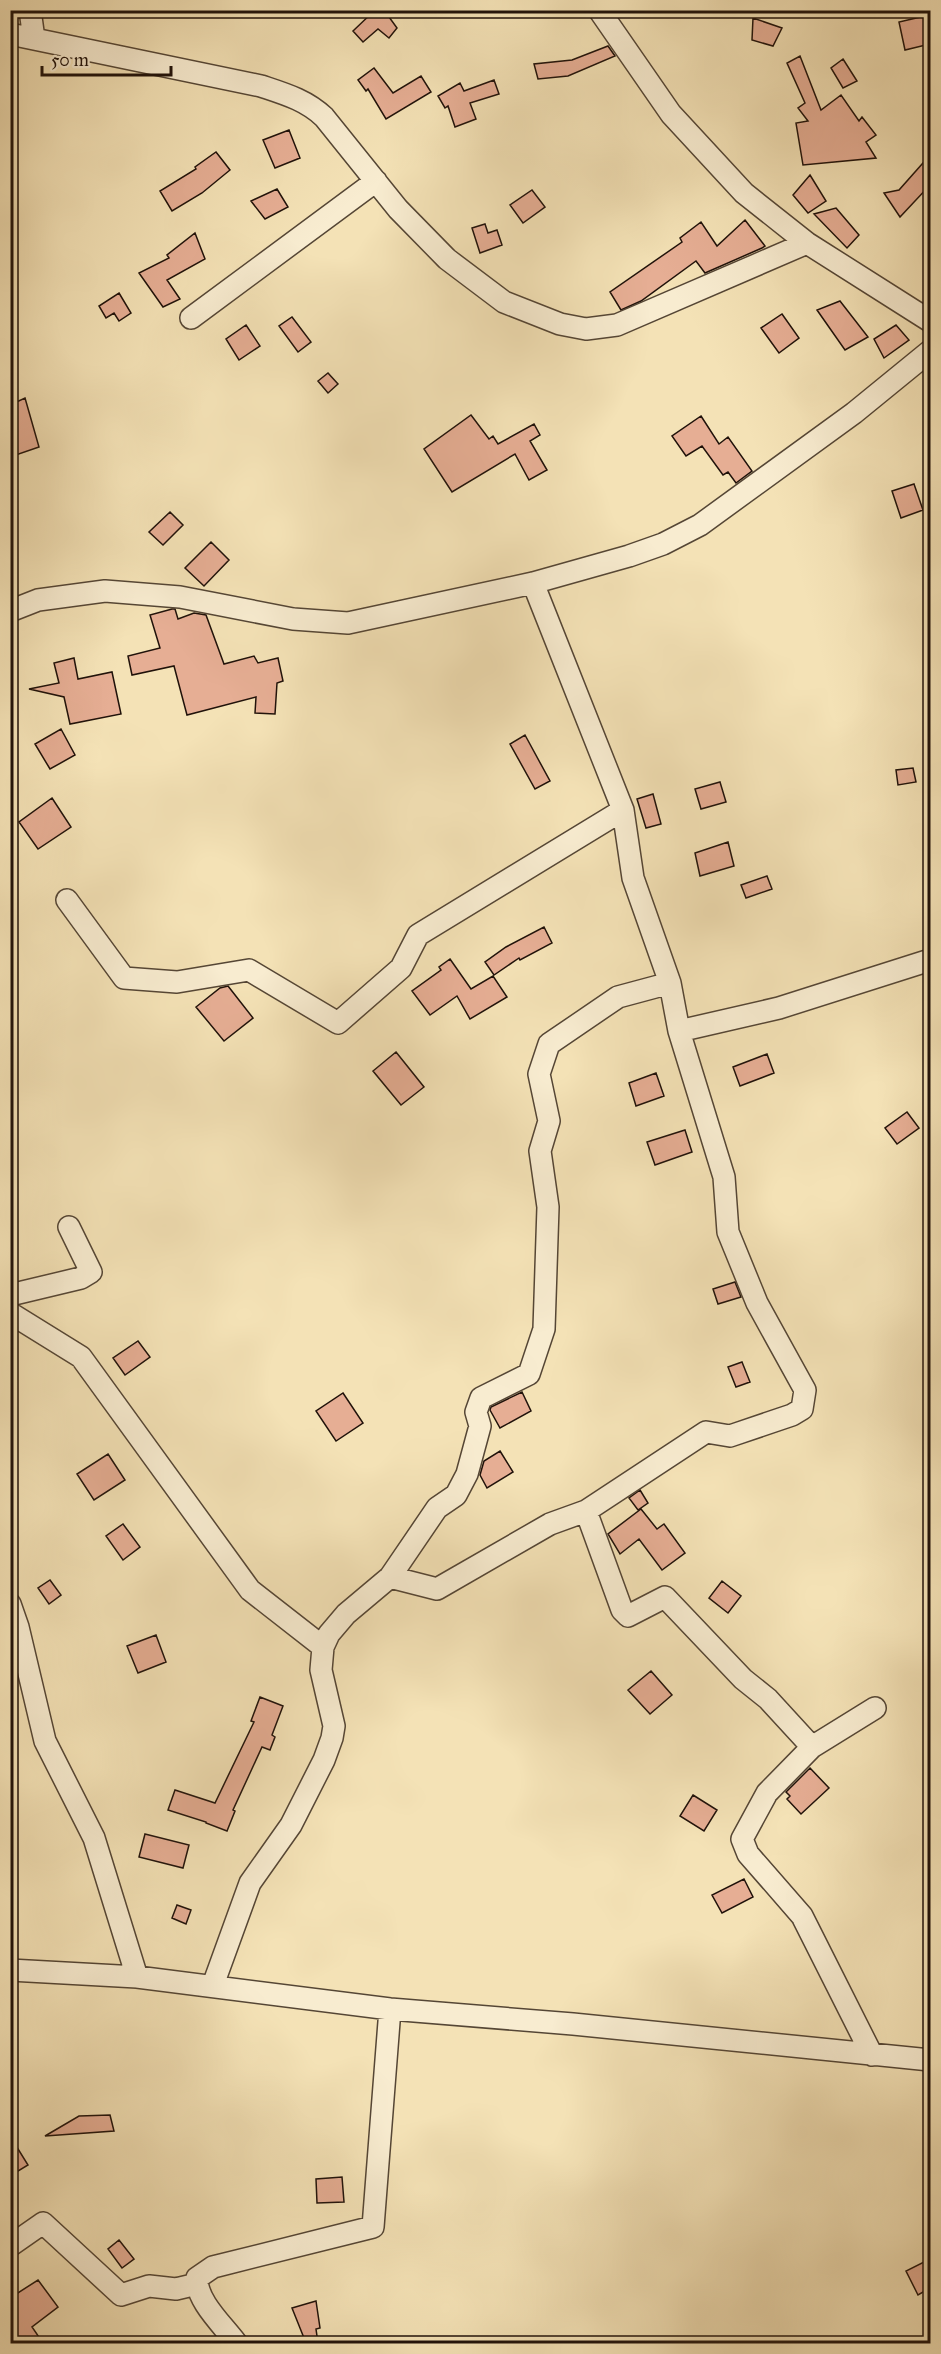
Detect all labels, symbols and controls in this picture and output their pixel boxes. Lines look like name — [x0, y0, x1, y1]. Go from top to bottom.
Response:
scale bar — [42, 39, 171, 77]
text: 50 m — [51, 49, 89, 71]

